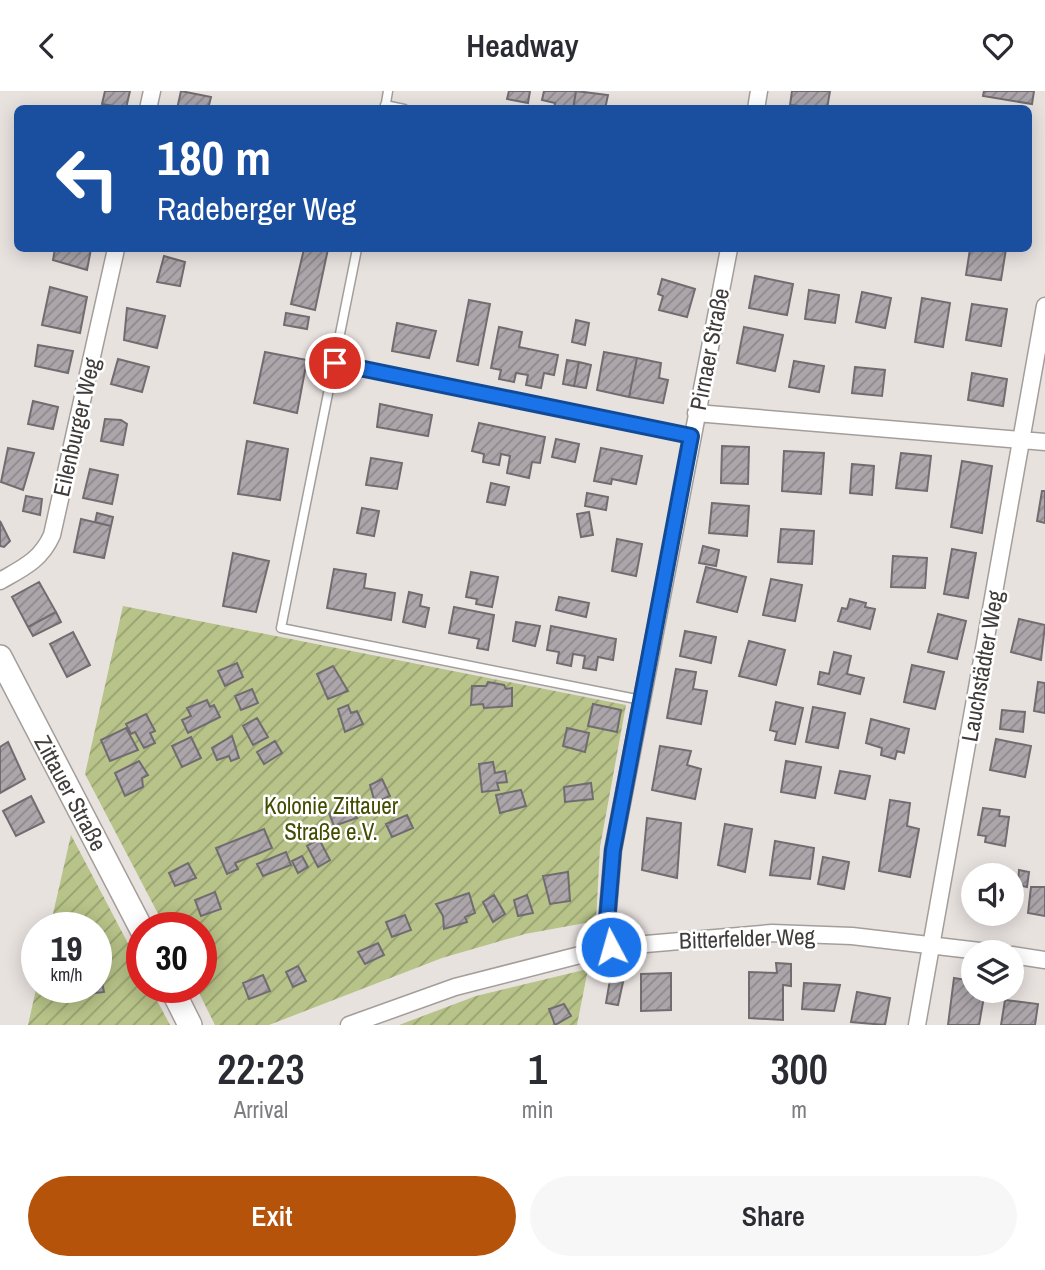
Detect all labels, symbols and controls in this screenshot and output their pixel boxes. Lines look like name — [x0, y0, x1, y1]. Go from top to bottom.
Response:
text: Headway — [466, 24, 579, 67]
icon: back — [28, 27, 66, 65]
icon: heart — [979, 27, 1017, 65]
text: 180 m — [157, 124, 271, 190]
icon: left — [42, 133, 133, 224]
text: Radeberger Weg — [157, 187, 356, 230]
street label: Pirnaer Straße — [682, 285, 736, 413]
pin — [305, 333, 365, 393]
icon: arrive — [316, 344, 354, 382]
street label: Eilenburger Weg — [45, 354, 107, 499]
street label: Lauchstädter Weg — [953, 588, 1011, 744]
street label: Zittauer Straße — [28, 730, 114, 856]
park label: Kolonie Zittauer Straße e.V. — [264, 790, 399, 847]
map controls — [961, 863, 1024, 1003]
button: sound — [961, 863, 1024, 926]
position arrow — [574, 910, 648, 984]
speed limit sign: 30 — [126, 912, 217, 1003]
street label: Bitterfelder Weg — [679, 920, 816, 956]
text: 19 — [51, 925, 82, 972]
button: layers — [961, 940, 1024, 1003]
text: km/h — [51, 962, 83, 987]
text: 22:23 — [217, 1041, 305, 1097]
text: 1 — [528, 1041, 547, 1097]
text: 300 — [770, 1041, 828, 1097]
text: Arrival — [234, 1094, 288, 1125]
text: min — [522, 1094, 553, 1125]
text: m — [791, 1094, 807, 1125]
button: Exit — [28, 1176, 516, 1256]
button: Share — [530, 1176, 1017, 1256]

